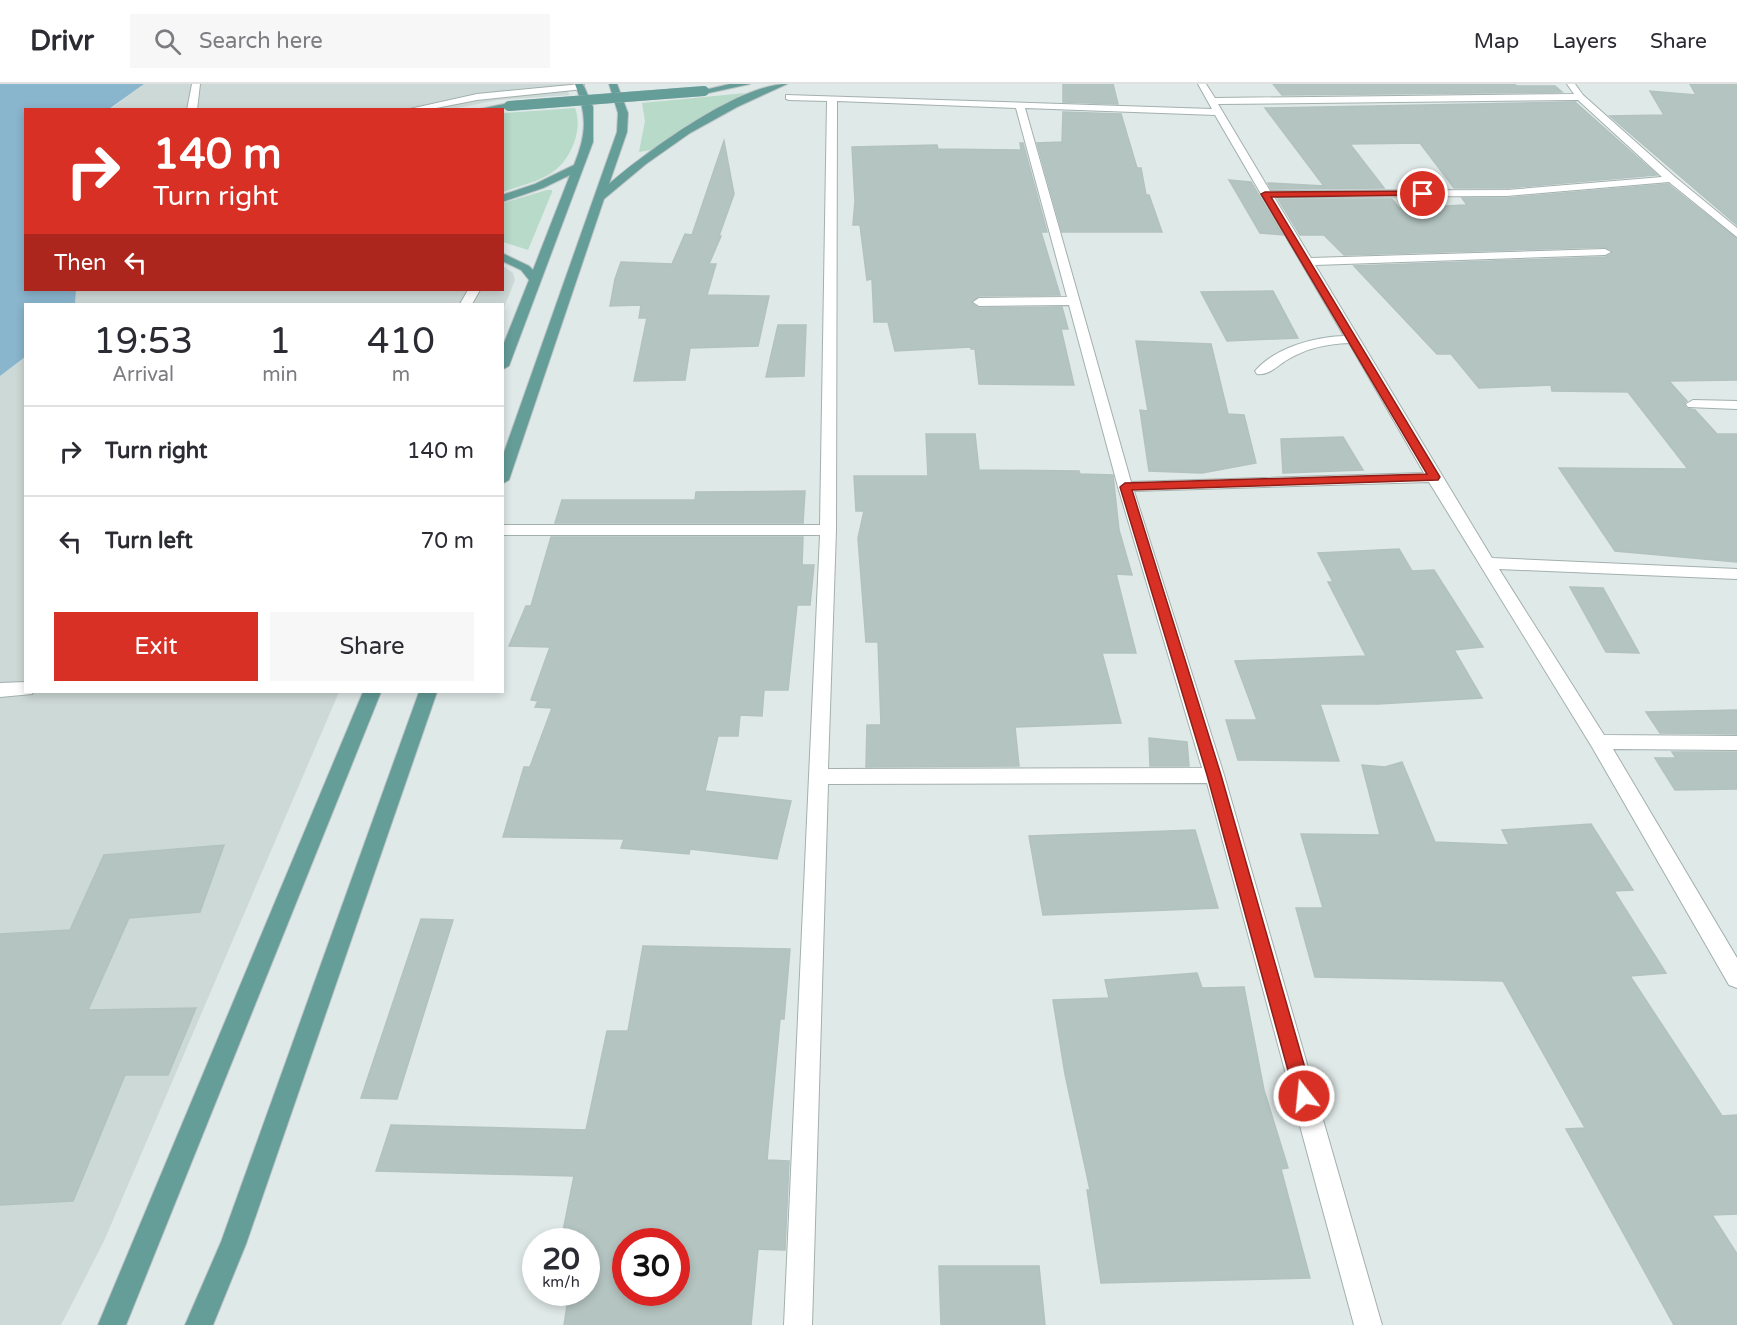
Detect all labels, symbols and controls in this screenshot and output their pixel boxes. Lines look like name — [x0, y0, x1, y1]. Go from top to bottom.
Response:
search box — [130, 14, 550, 68]
text: Drivr — [30, 24, 94, 58]
icon: search — [151, 25, 184, 58]
text: Search here — [199, 28, 323, 54]
text: Map — [1474, 29, 1519, 54]
text: Layers — [1552, 29, 1617, 54]
text: Share — [1650, 29, 1707, 54]
text: 140 m — [153, 129, 282, 180]
icon: right — [54, 132, 132, 210]
pin — [1397, 168, 1448, 219]
icon: arrive — [1406, 177, 1439, 210]
text: Turn right — [153, 180, 279, 213]
icon: left — [119, 246, 152, 279]
text: Then — [54, 250, 107, 276]
text: 19:53 — [93, 320, 193, 363]
text: 1 — [269, 320, 291, 363]
text: 410 — [367, 320, 435, 363]
text: Arrival — [112, 363, 174, 387]
text: min — [262, 363, 298, 387]
text: m — [392, 363, 410, 387]
icon: right — [54, 435, 87, 468]
text: Turn right — [105, 438, 207, 464]
text: 140 m — [407, 438, 474, 464]
icon: left — [54, 525, 87, 558]
text: Turn left — [105, 528, 193, 554]
text: 70 m — [420, 528, 474, 554]
button: Exit — [54, 612, 258, 681]
button: Share — [270, 612, 474, 681]
position arrow — [1272, 1064, 1336, 1128]
speed limit sign: 30 — [612, 1228, 690, 1306]
text: 20 — [542, 1241, 580, 1278]
text: km/h — [542, 1273, 580, 1291]

